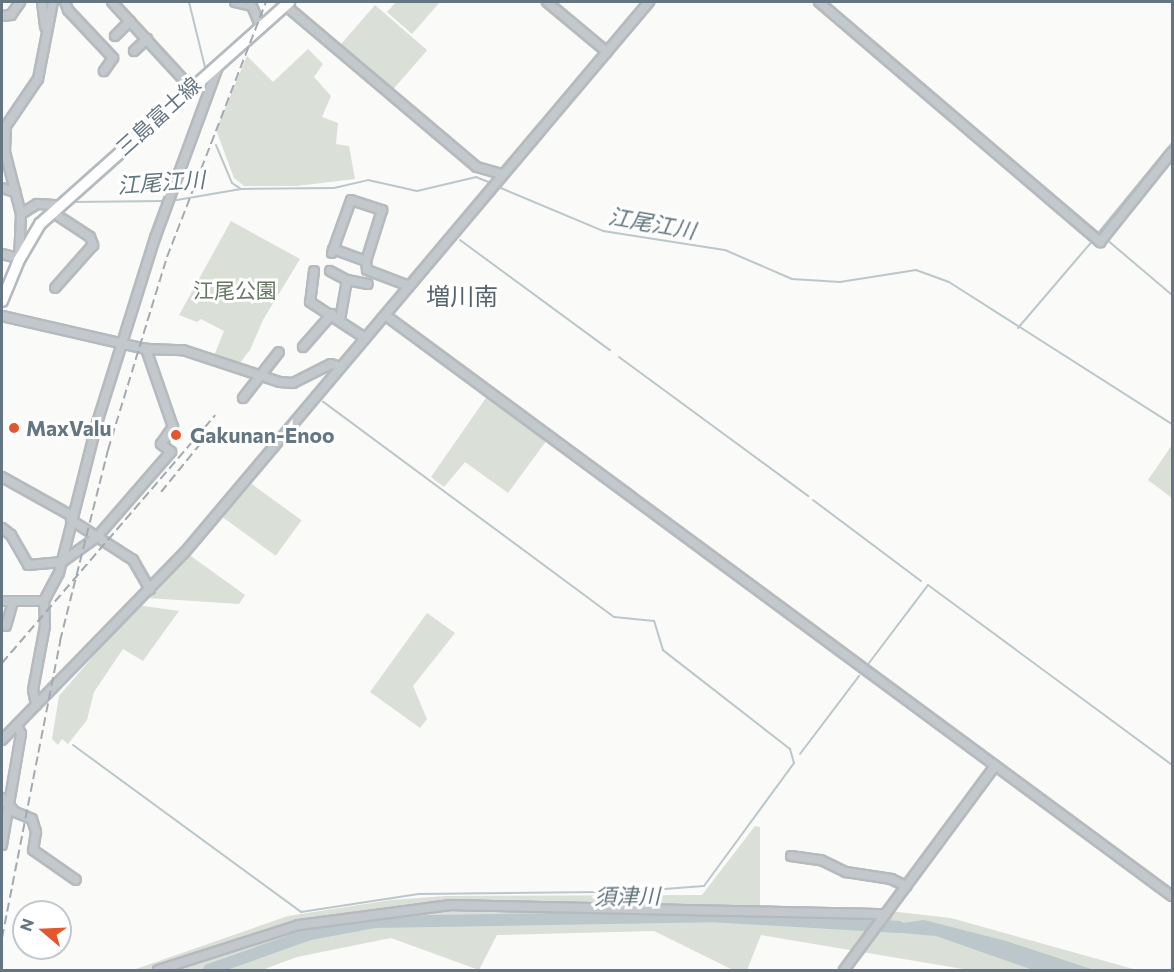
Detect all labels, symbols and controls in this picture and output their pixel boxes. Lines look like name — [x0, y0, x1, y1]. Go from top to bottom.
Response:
street label: 三島富士線 — [111, 72, 205, 160]
water label: 江尾江川 — [116, 166, 206, 198]
water label: 江尾江川 — [606, 202, 698, 244]
park label: 江尾公園 — [193, 277, 277, 303]
district label: 増川南 — [426, 282, 498, 310]
place label: MaxValu — [26, 415, 112, 441]
marker: MaxValu — [7, 421, 21, 435]
place label: Gakunan-Enoo — [190, 422, 334, 448]
marker: Gakunan-Enoo — [167, 426, 185, 444]
water label: 須津川 — [594, 882, 660, 910]
north arrow — [12, 900, 72, 960]
text: N — [15, 916, 37, 933]

